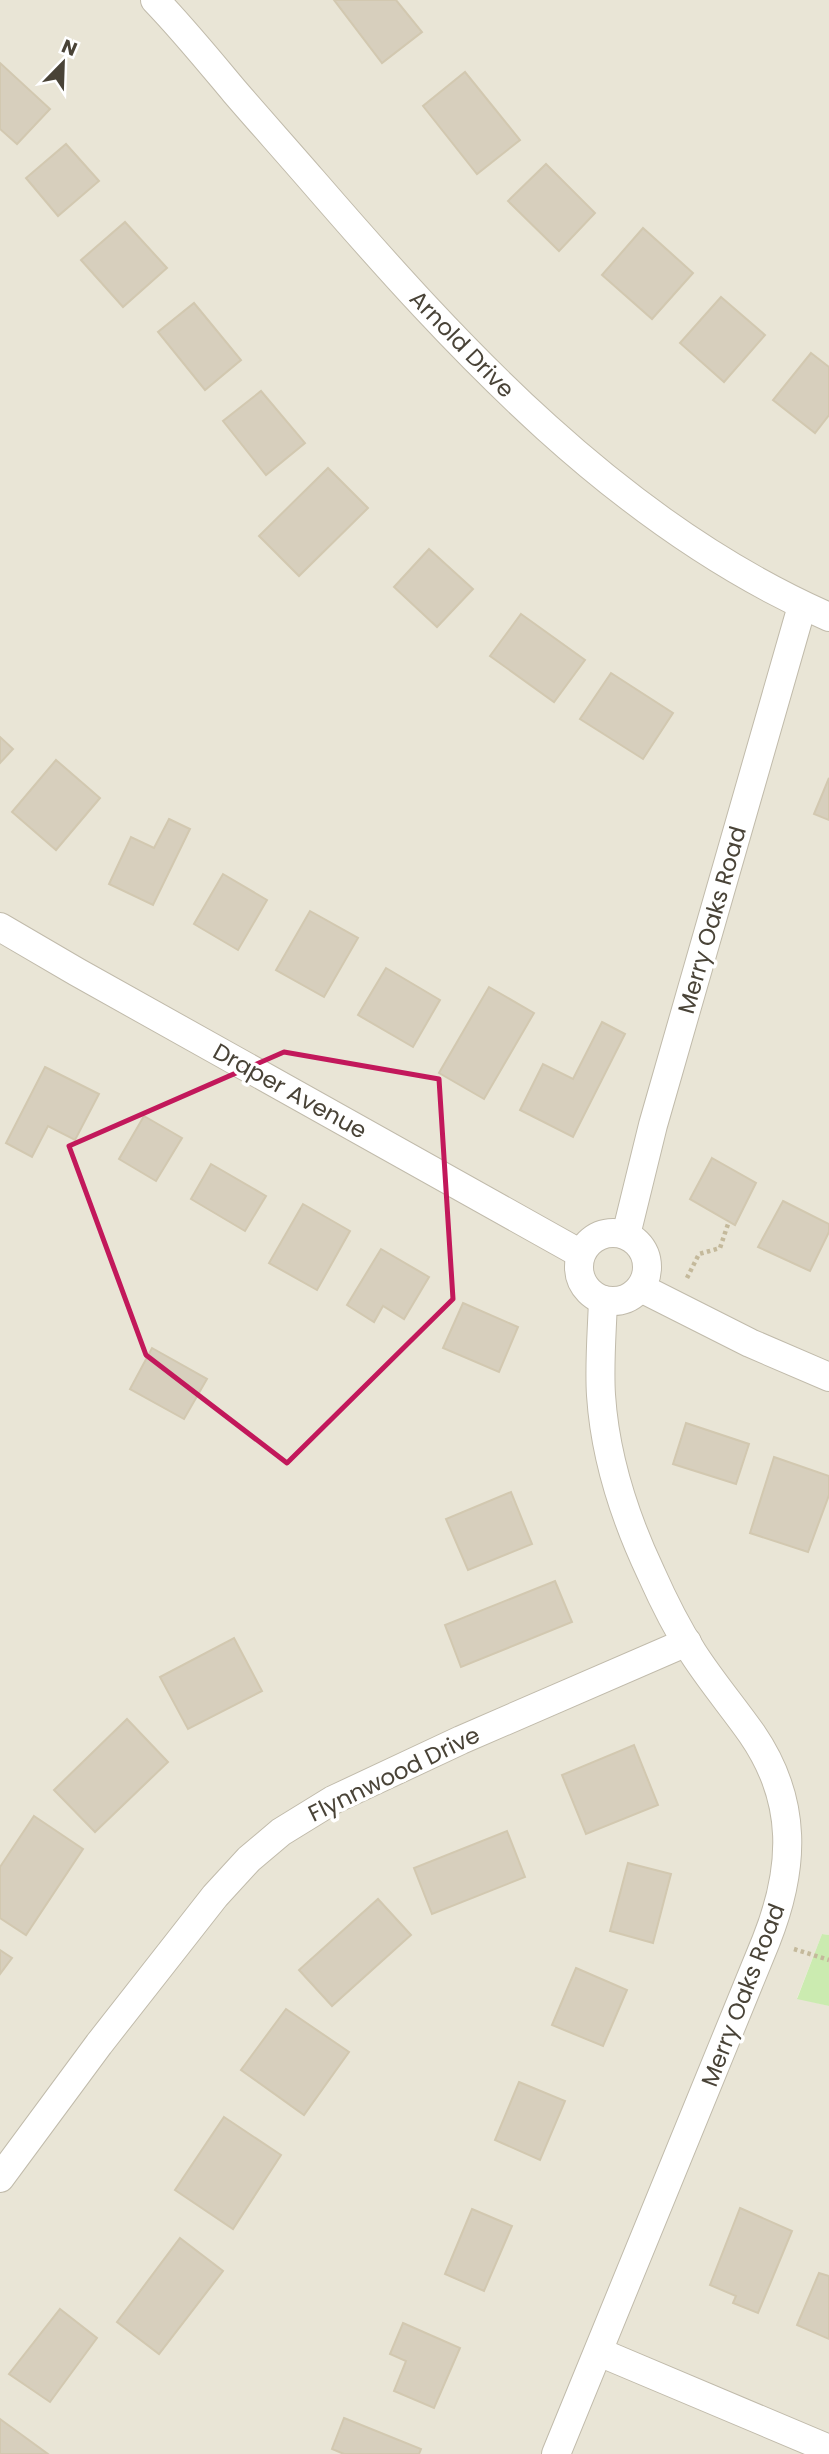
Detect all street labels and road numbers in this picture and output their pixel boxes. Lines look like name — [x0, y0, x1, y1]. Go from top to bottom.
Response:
street label: Arnold Drive — [402, 283, 522, 405]
street label: Merry Oaks Road — [670, 822, 754, 1018]
street label: Draper Avenue — [207, 1035, 373, 1147]
street label: Flynnwood Drive — [303, 1719, 485, 1829]
street label: Merry Oaks Road — [693, 1899, 793, 2091]

